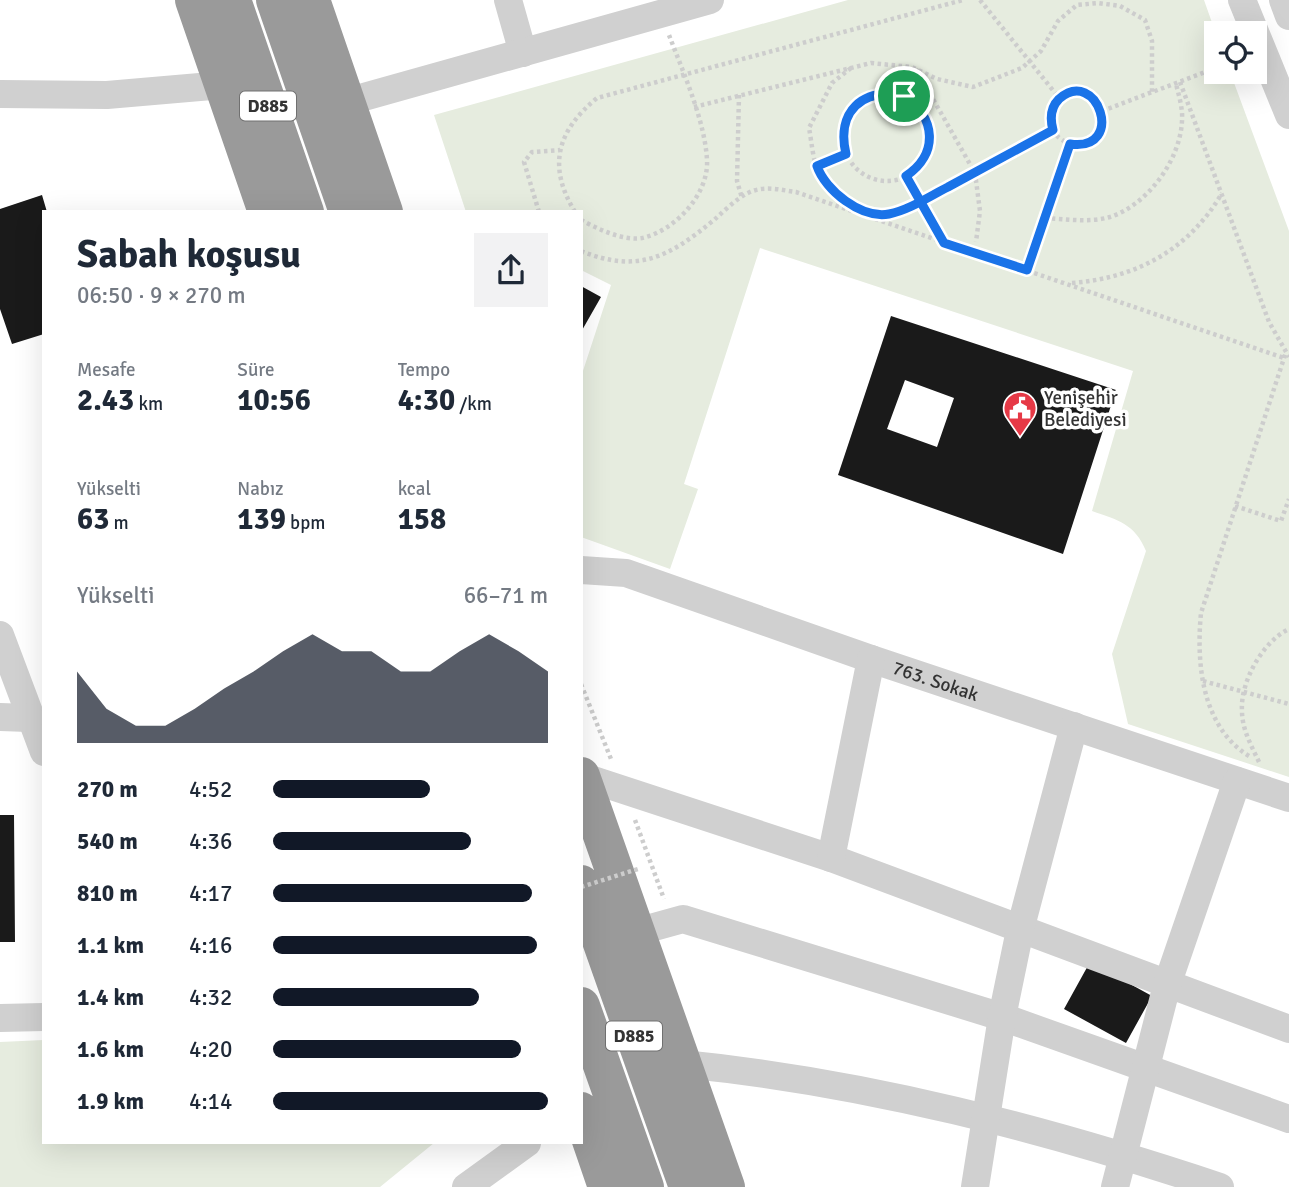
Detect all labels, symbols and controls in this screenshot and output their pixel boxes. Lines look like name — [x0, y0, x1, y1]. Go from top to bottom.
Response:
map controls — [1204, 21, 1267, 84]
button: locate — [1204, 21, 1267, 84]
pin — [874, 66, 934, 126]
icon: arrive — [885, 77, 923, 115]
road number: D885 — [240, 92, 296, 120]
text: Sabah koşusu — [77, 231, 301, 278]
button: share — [474, 233, 548, 307]
text: 06:50 · 9 × 270 m — [77, 281, 246, 310]
text: Mesafe — [77, 358, 136, 382]
text: Süre — [237, 358, 274, 382]
text: Tempo — [398, 358, 450, 382]
text: 2.43 — [77, 382, 134, 419]
text: 10:56 — [237, 382, 311, 419]
text: 4:30 — [398, 382, 455, 419]
place label: Yenişehir Belediyesi — [1044, 386, 1127, 432]
public building icon: Yenişehir Belediyesi — [1001, 389, 1039, 438]
text: km — [134, 392, 163, 416]
text: /km — [455, 392, 492, 416]
text: Yükselti — [77, 477, 141, 501]
text: Nabız — [237, 477, 284, 501]
text: kcal — [398, 477, 431, 501]
text: 63 — [77, 501, 109, 538]
text: 139 — [237, 501, 286, 538]
text: 158 — [398, 501, 446, 538]
text: m — [109, 511, 129, 535]
text: bpm — [286, 511, 325, 535]
text: Yükselti — [77, 581, 154, 610]
text: 66–71 m — [464, 581, 548, 610]
street label: 763. Sokak — [889, 656, 982, 707]
text: 270 m — [77, 775, 138, 804]
text: 4:52 — [189, 775, 232, 804]
text: 540 m — [77, 827, 138, 856]
text: 4:36 — [189, 827, 232, 856]
text: 810 m — [77, 879, 138, 908]
text: 4:17 — [189, 879, 232, 908]
text: 1.1 km — [77, 931, 144, 960]
text: 4:16 — [189, 931, 232, 960]
text: 1.4 km — [77, 983, 144, 1012]
text: 4:32 — [189, 983, 232, 1012]
road number: D885 — [606, 1021, 662, 1050]
text: 1.6 km — [77, 1035, 144, 1064]
text: 4:20 — [189, 1035, 232, 1064]
text: 1.9 km — [77, 1087, 144, 1116]
text: 4:14 — [189, 1087, 232, 1116]

